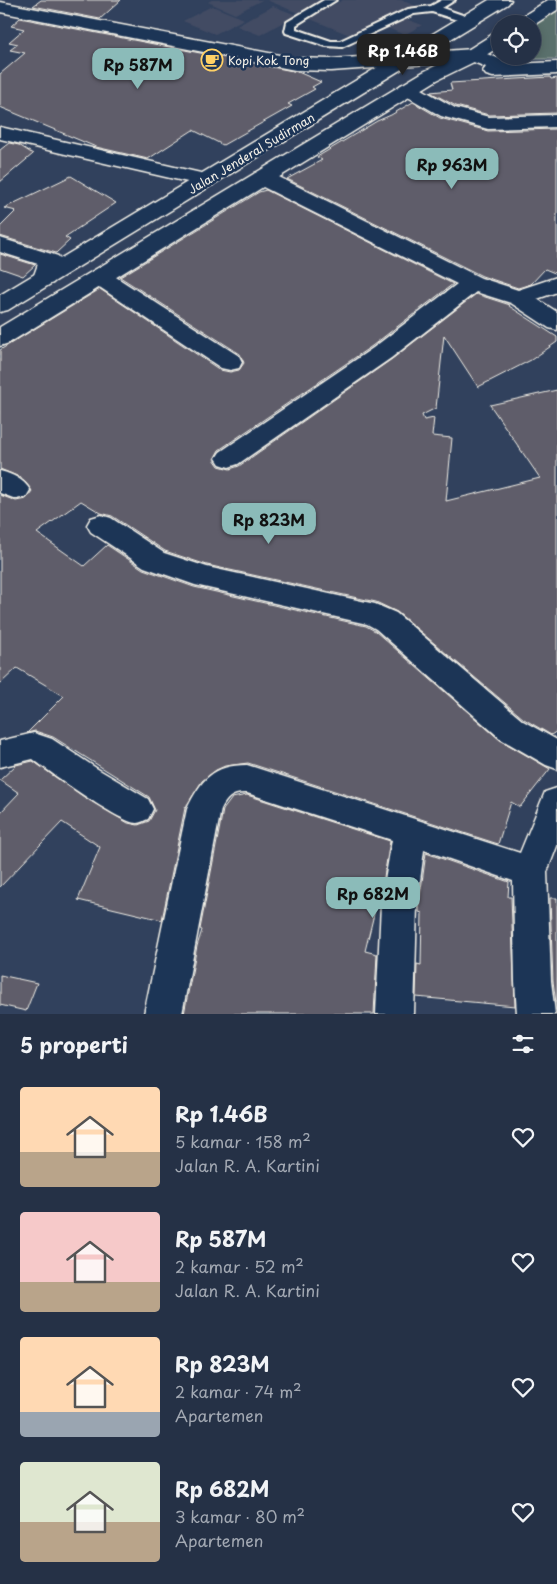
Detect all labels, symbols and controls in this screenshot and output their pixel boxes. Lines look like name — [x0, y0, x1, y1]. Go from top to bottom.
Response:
map controls — [491, 15, 541, 65]
button: locate — [491, 15, 541, 65]
pin: Rp 1.46B — [351, 34, 455, 76]
text: Rp 1.46B — [368, 38, 438, 62]
pin: Rp 587M — [92, 48, 184, 90]
cafe icon: Kopi Kok Tong — [200, 48, 224, 72]
place label: Kopi Kok Tong — [228, 51, 309, 69]
text: Rp 587M — [103, 52, 173, 76]
street label: Jalan Jenderal Sudirman — [184, 108, 318, 198]
pin: Rp 963M — [406, 148, 498, 190]
text: Rp 963M — [416, 152, 488, 176]
pin: Rp 823M — [223, 502, 315, 545]
text: Rp 823M — [233, 507, 305, 531]
pin: Rp 682M — [327, 876, 419, 919]
text: Rp 682M — [337, 881, 409, 905]
text: 5 properti — [20, 1028, 128, 1060]
icon: filters — [509, 1030, 537, 1058]
text: Rp 1.46B — [175, 1097, 268, 1129]
icon: home — [60, 1107, 120, 1167]
icon: heart — [509, 1123, 537, 1151]
text: 5 kamar · 158 m² — [175, 1129, 311, 1153]
text: Jalan R. A. Kartini — [175, 1153, 320, 1177]
text: Rp 587M — [175, 1222, 266, 1254]
icon: home — [60, 1232, 120, 1292]
icon: heart — [509, 1248, 537, 1276]
text: 2 kamar · 52 m² — [175, 1254, 304, 1278]
text: Jalan R. A. Kartini — [175, 1278, 320, 1302]
text: Rp 823M — [175, 1347, 270, 1379]
icon: home — [60, 1357, 120, 1417]
icon: heart — [509, 1373, 537, 1401]
text: 2 kamar · 74 m² — [175, 1379, 301, 1403]
text: Apartemen — [175, 1403, 264, 1427]
text: Rp 682M — [175, 1472, 270, 1504]
icon: home — [60, 1482, 120, 1542]
icon: heart — [509, 1498, 537, 1526]
text: 3 kamar · 80 m² — [175, 1504, 305, 1528]
text: Apartemen — [175, 1528, 264, 1552]

